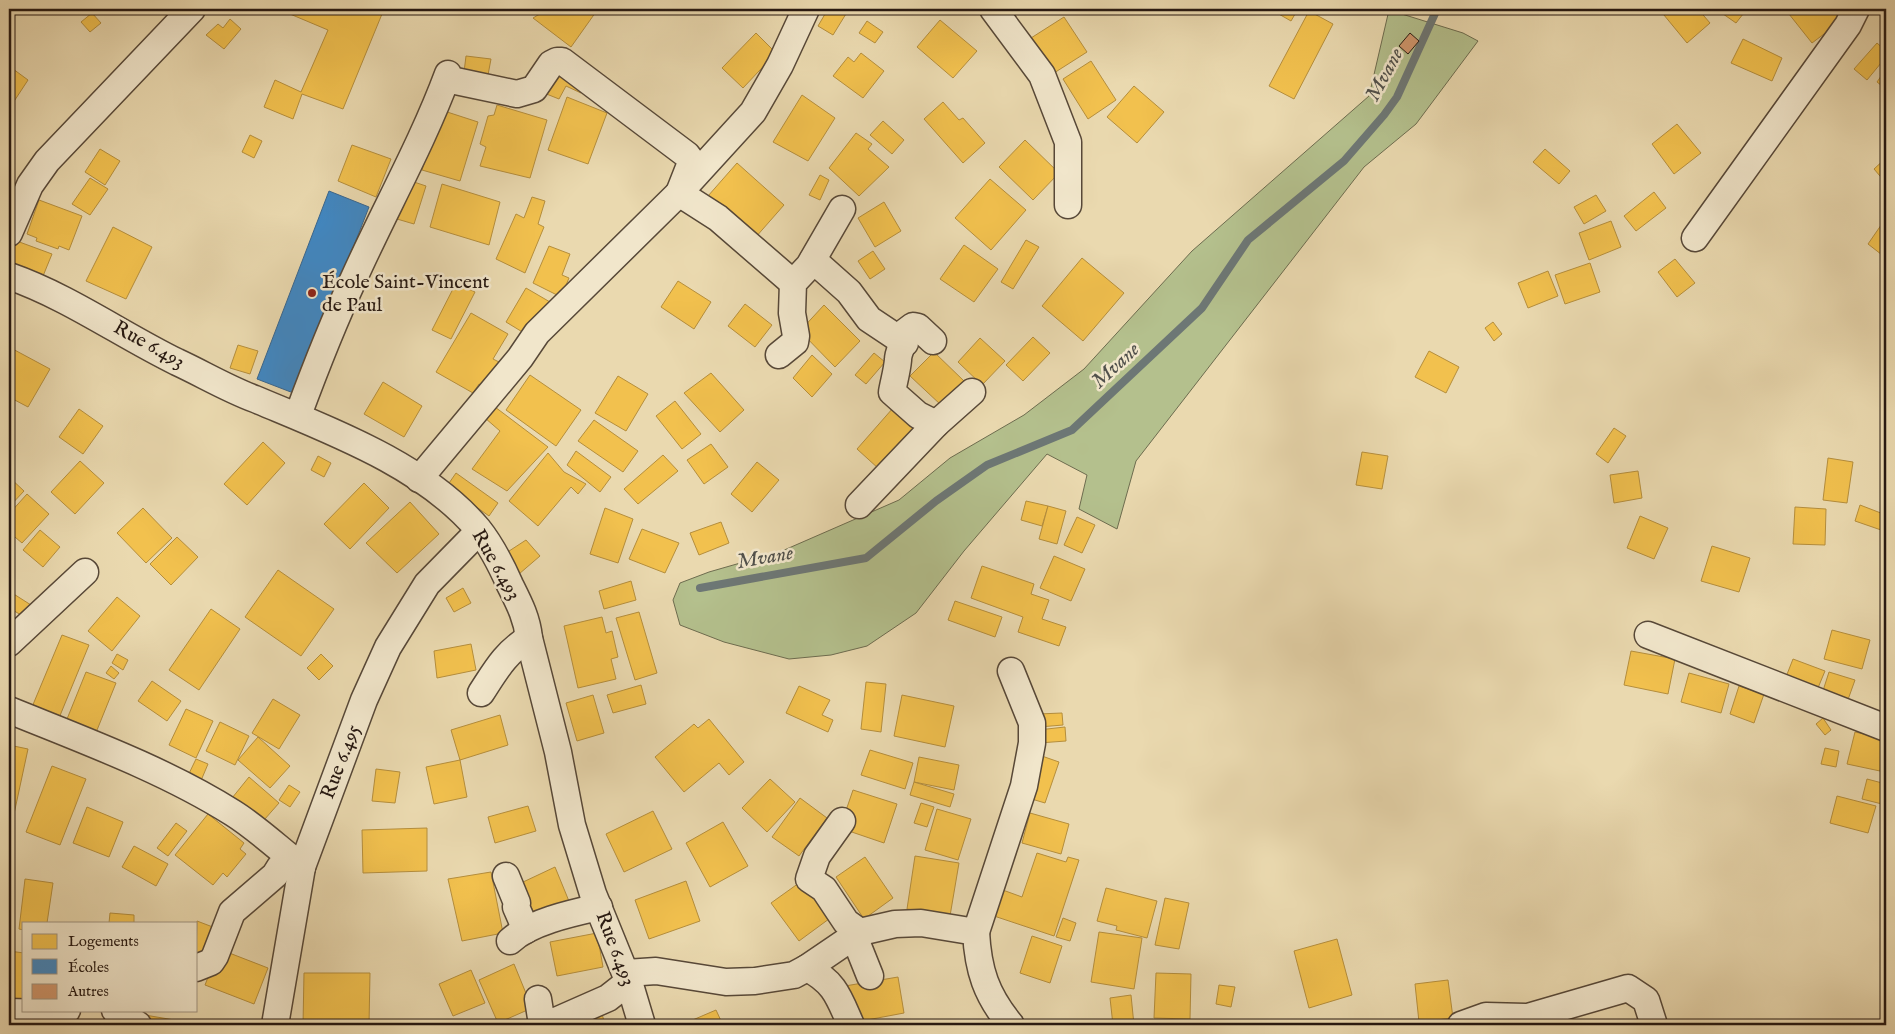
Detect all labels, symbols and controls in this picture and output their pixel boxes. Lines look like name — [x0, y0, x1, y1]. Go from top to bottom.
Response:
water label: Mvane — [1360, 44, 1410, 106]
place label: École Saint-Vincent de Paul — [322, 270, 490, 318]
marker: École Saint-Vincent de Paul — [306, 287, 318, 299]
street label: Rue 6.493 — [109, 315, 189, 375]
water label: Mvane — [1086, 337, 1146, 395]
street label: Rue 6.493 — [466, 525, 526, 605]
water label: Mvane — [735, 540, 795, 576]
street label: Rue 6.495 — [315, 721, 367, 803]
street label: Rue 6.493 — [589, 908, 641, 990]
legend — [22, 922, 198, 1012]
text: Logements — [68, 932, 139, 951]
text: Écoles — [68, 958, 109, 977]
text: Autres — [67, 982, 109, 1001]

